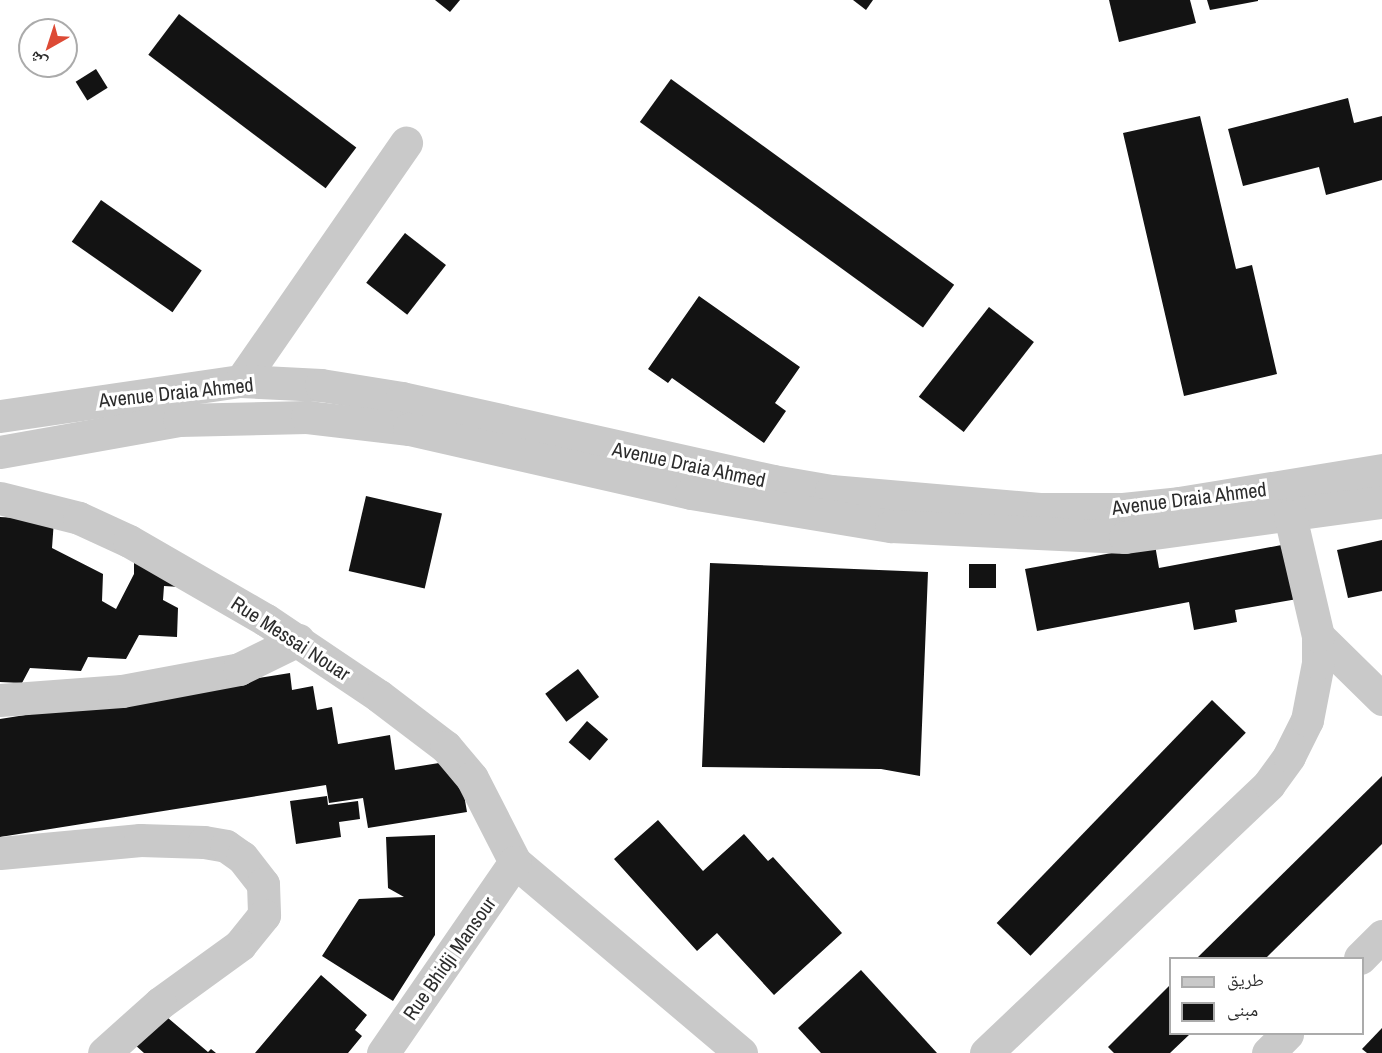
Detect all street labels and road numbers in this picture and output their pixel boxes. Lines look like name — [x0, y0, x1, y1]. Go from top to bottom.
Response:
street label: Avenue Draia Ahmed — [97, 372, 255, 412]
street label: Avenue Draia Ahmed — [610, 436, 768, 492]
street label: Avenue Draia Ahmed — [1110, 477, 1268, 519]
street label: Rue Messai Nouar — [227, 591, 355, 685]
street label: Rue Bhidji Mansour — [398, 892, 500, 1024]

